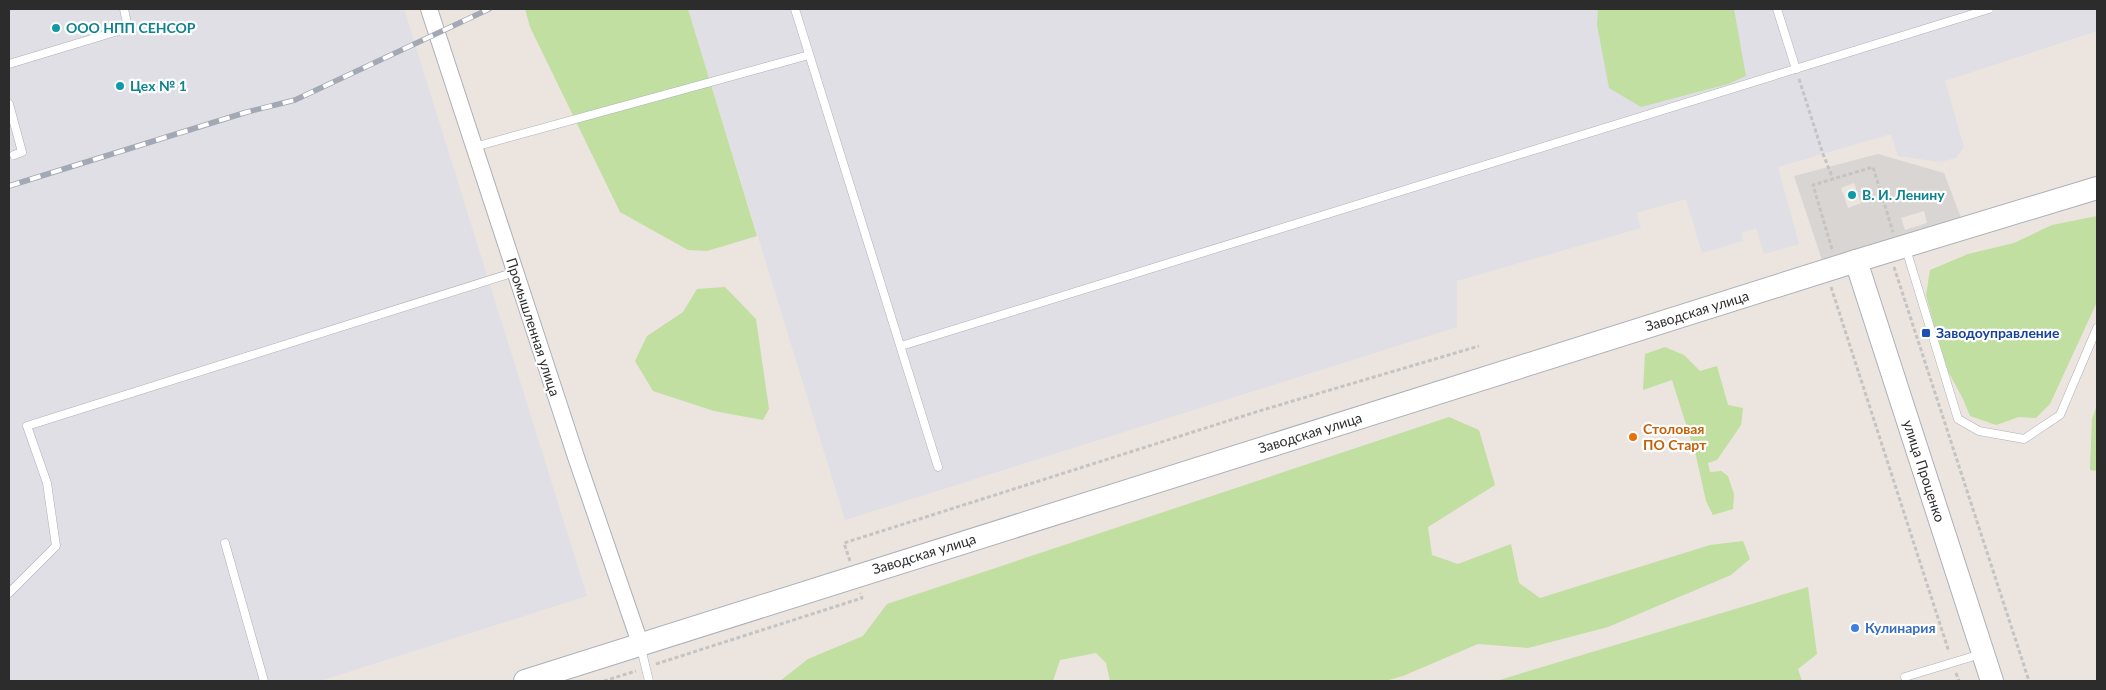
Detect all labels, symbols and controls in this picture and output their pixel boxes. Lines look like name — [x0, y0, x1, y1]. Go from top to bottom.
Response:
place label: ООО НПП СЕНСОР — [66, 19, 196, 36]
marker: ООО НПП СЕНСОР — [50, 22, 62, 34]
place label: Цех № 1 — [130, 77, 187, 94]
marker: Цех № 1 — [114, 80, 126, 92]
place label: В. И. Ленину — [1862, 186, 1945, 203]
marker: В. И. Ленину — [1846, 189, 1858, 201]
street label: Промышленная улица — [503, 256, 564, 398]
street label: Заводская улица — [1643, 287, 1751, 334]
place label: Заводоуправление — [1936, 324, 2060, 341]
marker: Заводоуправление — [1920, 327, 1932, 339]
street label: Заводская улица — [1256, 409, 1364, 456]
street label: улица Проценко — [1900, 418, 1949, 524]
place label: Столовая ПО Старт — [1643, 420, 1707, 453]
marker: Столовая ПО Старт — [1627, 431, 1639, 443]
street label: Заводская улица — [870, 530, 978, 577]
place label: Кулинария — [1865, 619, 1936, 636]
marker: Кулинария — [1849, 622, 1861, 634]

